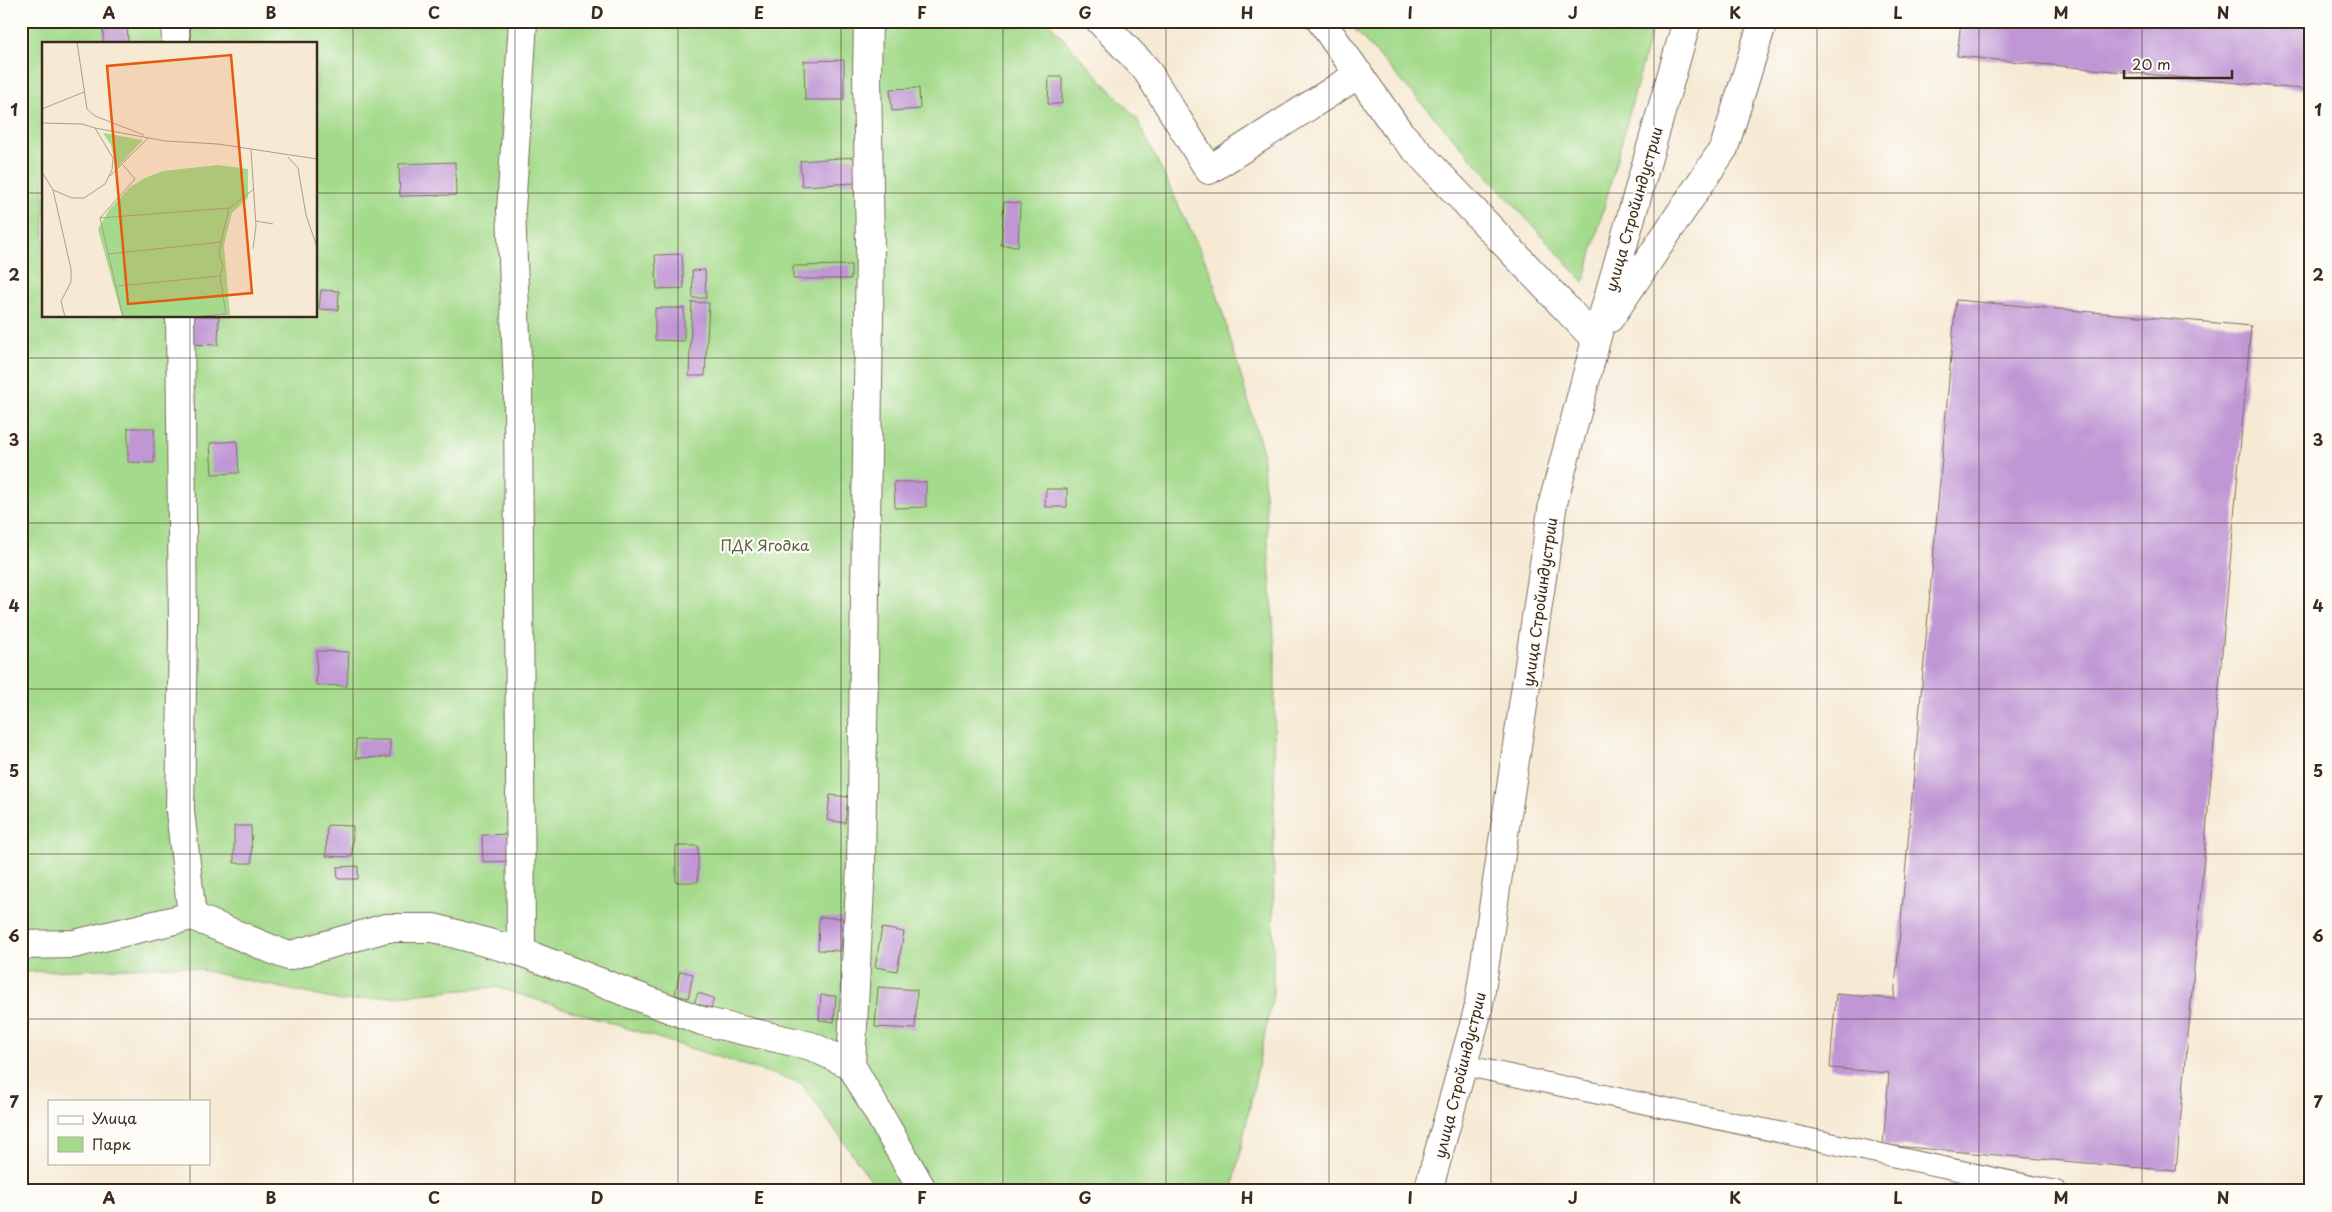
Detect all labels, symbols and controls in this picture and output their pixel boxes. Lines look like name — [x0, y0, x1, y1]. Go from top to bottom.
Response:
text: A — [103, 0, 116, 24]
text: B — [266, 0, 277, 24]
text: C — [428, 0, 440, 24]
text: D — [591, 0, 603, 24]
text: E — [754, 0, 764, 24]
text: F — [917, 0, 927, 24]
text: G — [1078, 0, 1092, 24]
text: H — [1241, 0, 1253, 24]
text: I — [1407, 0, 1413, 24]
text: J — [1568, 0, 1578, 24]
text: K — [1729, 0, 1741, 24]
text: L — [1893, 0, 1903, 24]
text: M — [2053, 0, 2069, 24]
text: N — [2217, 0, 2229, 24]
inset map — [42, 42, 318, 318]
scale bar — [2124, 48, 2232, 80]
text: 20 m — [2132, 52, 2171, 75]
text: 1 — [10, 97, 18, 121]
text: 1 — [2314, 97, 2322, 121]
street label: улица Стройиндустрии — [1598, 124, 1668, 294]
text: 2 — [8, 262, 20, 286]
text: 2 — [2312, 262, 2324, 286]
text: 3 — [9, 427, 19, 451]
text: 3 — [2313, 427, 2323, 451]
street label: улица Стройиндустрии — [1516, 516, 1562, 688]
park label: ПДК Ягодка — [721, 533, 810, 556]
text: 4 — [9, 593, 20, 617]
text: 4 — [2313, 593, 2324, 617]
text: 5 — [9, 758, 19, 782]
text: 5 — [2313, 758, 2323, 782]
text: 6 — [8, 923, 20, 947]
text: 6 — [2312, 923, 2324, 947]
street label: улица Стройиндустрии — [1427, 989, 1491, 1161]
text: 7 — [9, 1089, 19, 1113]
text: 7 — [2313, 1089, 2323, 1113]
legend — [48, 1100, 210, 1164]
text: Улица — [92, 1106, 137, 1129]
text: Парк — [92, 1132, 131, 1155]
text: A — [103, 1185, 116, 1209]
text: B — [266, 1185, 277, 1209]
text: C — [428, 1185, 440, 1209]
text: D — [591, 1185, 603, 1209]
text: E — [754, 1185, 764, 1209]
text: F — [917, 1185, 927, 1209]
text: G — [1078, 1185, 1092, 1209]
text: H — [1241, 1185, 1253, 1209]
text: I — [1407, 1185, 1413, 1209]
text: J — [1568, 1185, 1578, 1209]
text: K — [1729, 1185, 1741, 1209]
text: L — [1893, 1185, 1903, 1209]
text: M — [2053, 1185, 2069, 1209]
text: N — [2217, 1185, 2229, 1209]

